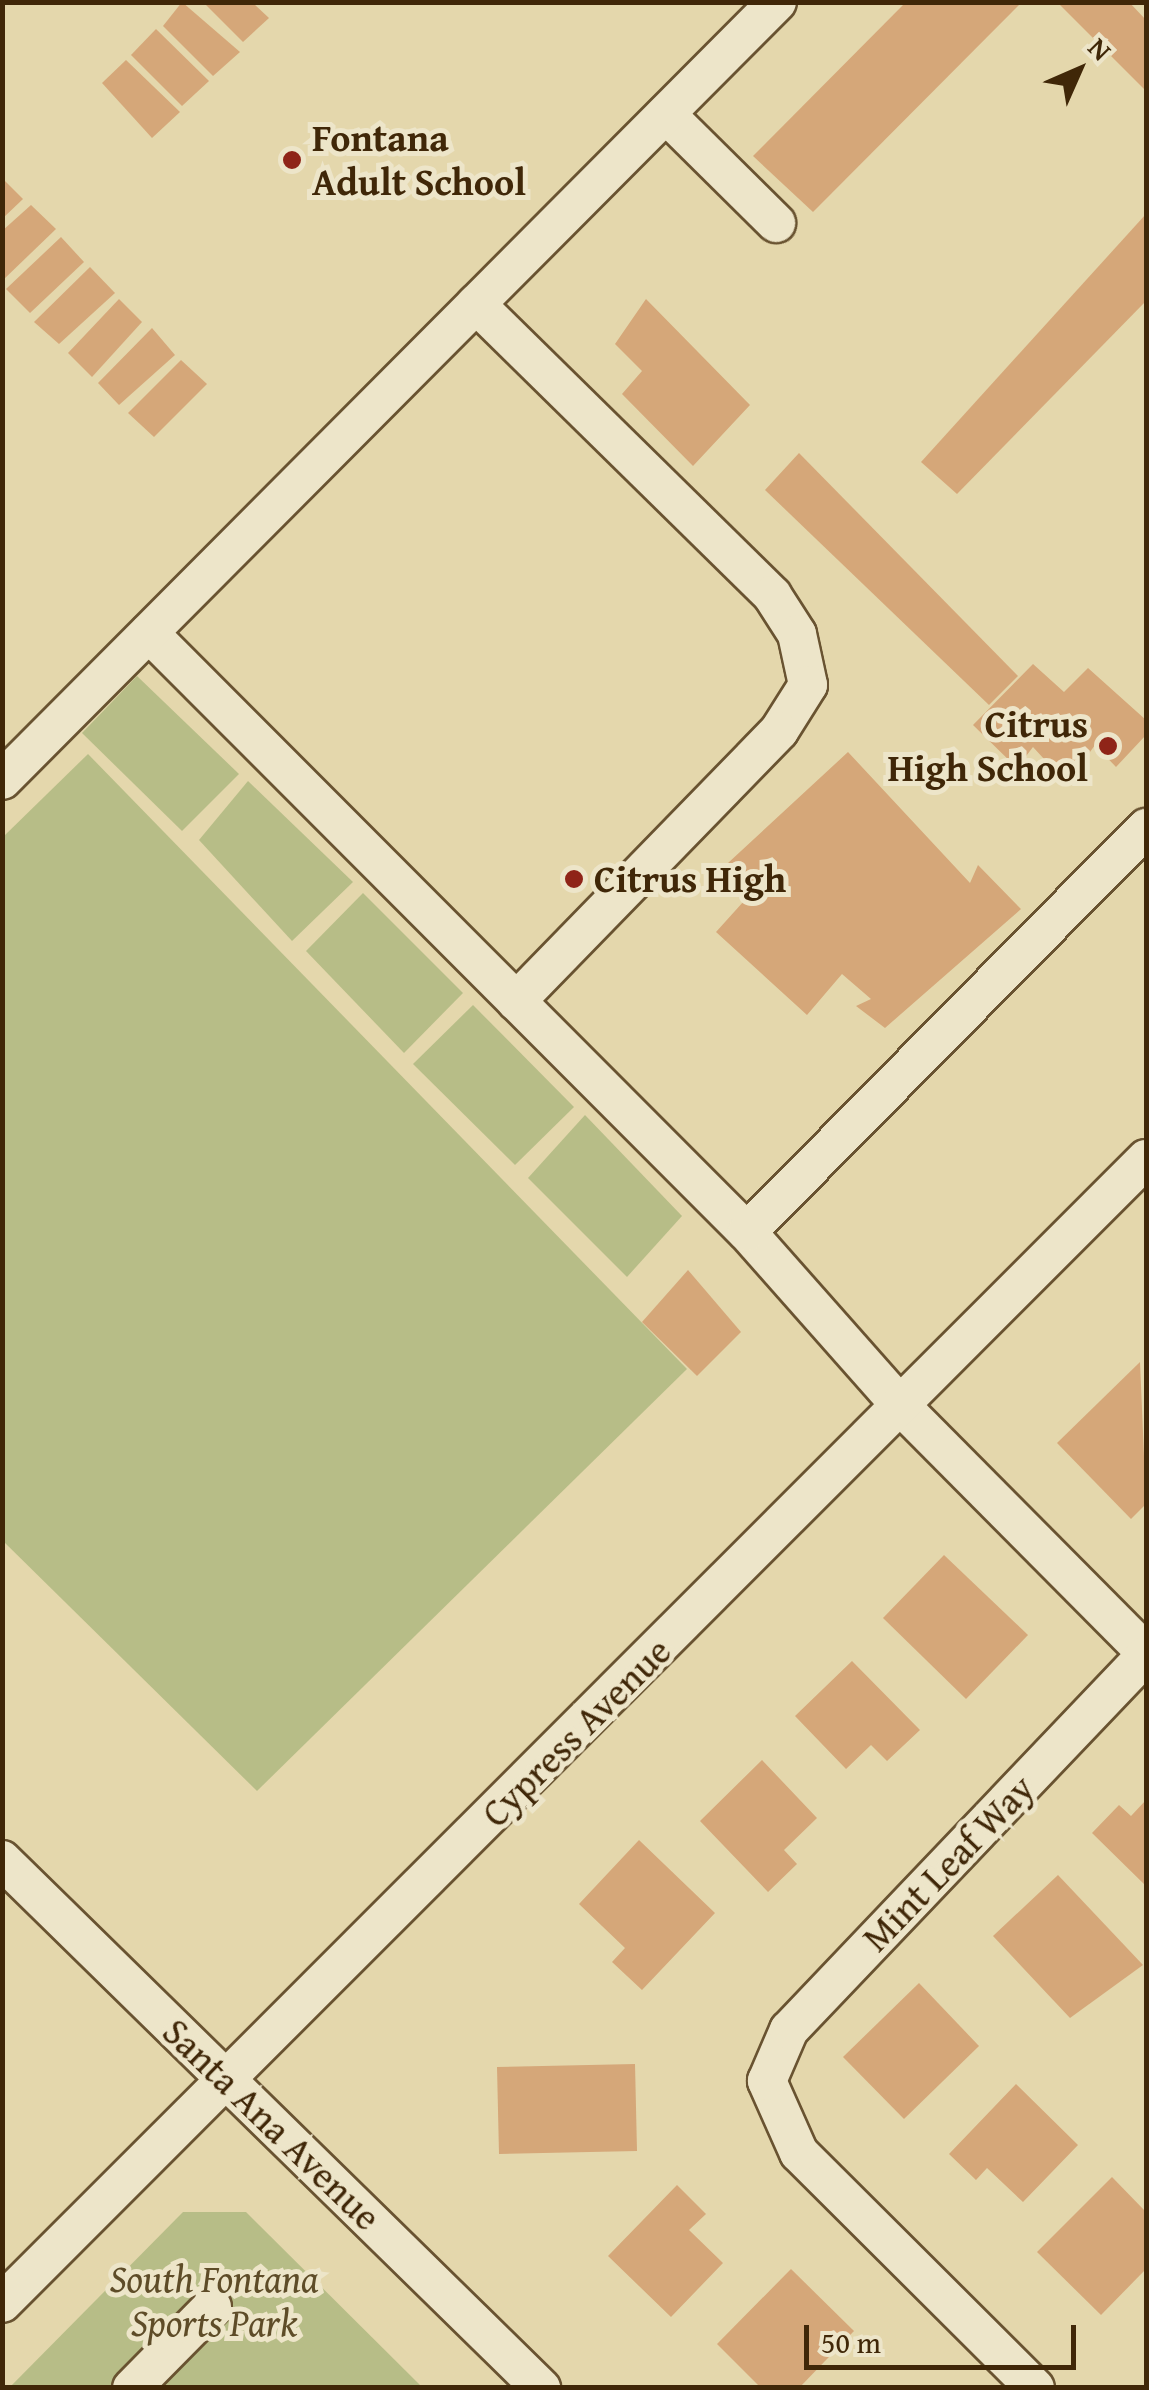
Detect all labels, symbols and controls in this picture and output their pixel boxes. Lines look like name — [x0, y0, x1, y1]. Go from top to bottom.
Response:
north arrow — [1029, 20, 1129, 120]
text: N — [1079, 27, 1122, 70]
place label: Fontana Adult School — [312, 115, 526, 204]
marker: Fontana Adult School — [281, 149, 303, 171]
place label: Citrus High School — [887, 701, 1088, 791]
marker: Citrus High School — [1097, 735, 1119, 757]
place label: Citrus High — [594, 856, 786, 902]
marker: Citrus High — [563, 868, 585, 890]
street label: Cypress Avenue — [472, 1628, 680, 1836]
street label: Mint Leaf Way — [853, 1765, 1043, 1961]
street label: Santa Ana Avenue — [154, 2009, 390, 2239]
park label: South Fontana Sports Park — [109, 2256, 319, 2346]
scale bar — [809, 2305, 1082, 2367]
text: 50 m — [821, 2320, 881, 2364]

